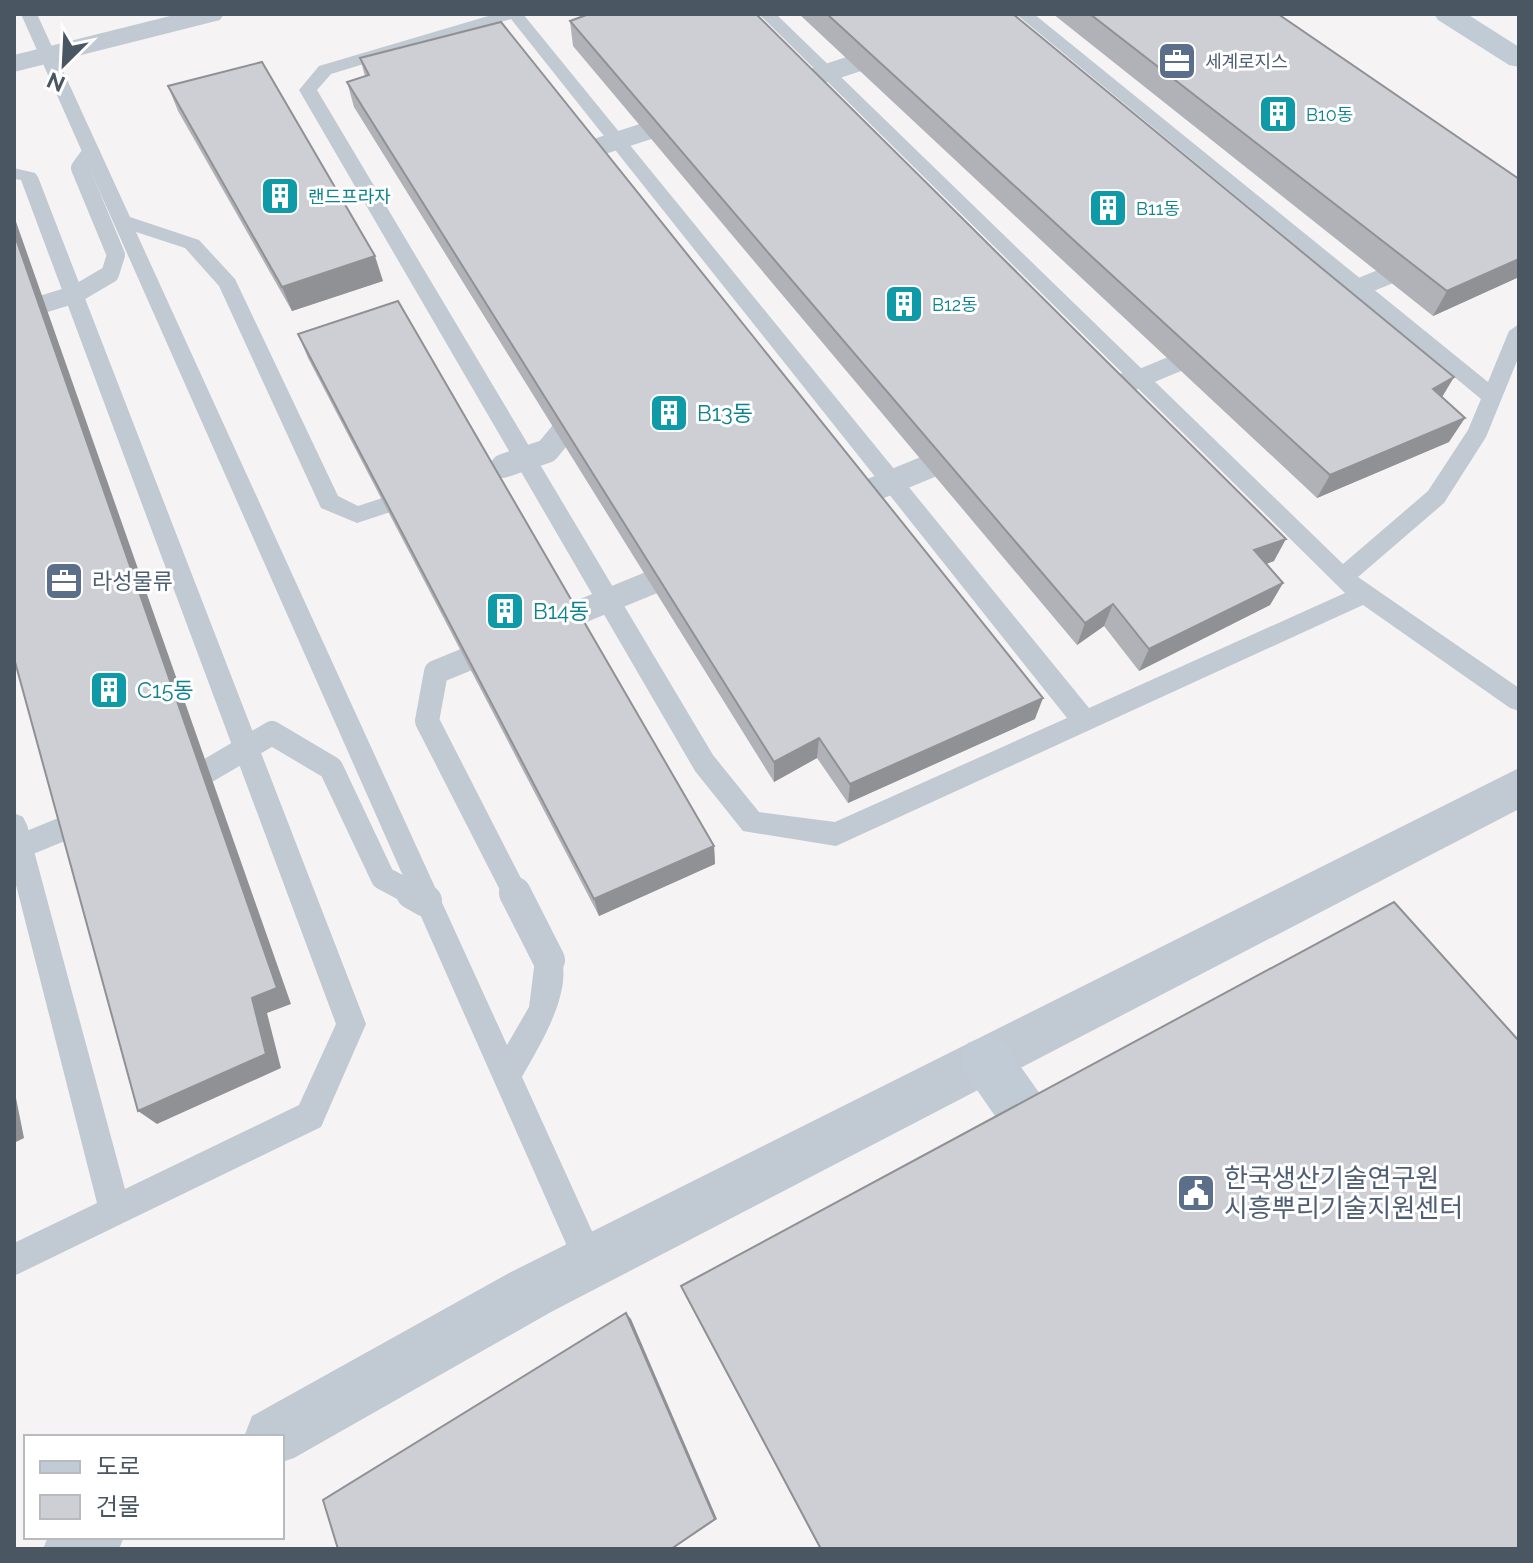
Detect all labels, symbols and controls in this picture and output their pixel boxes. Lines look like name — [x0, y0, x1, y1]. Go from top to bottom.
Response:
north arrow — [24, 24, 104, 104]
office icon: 세계로지스 — [1156, 40, 1198, 82]
place label: 세계로지스 — [1205, 51, 1288, 72]
text: N — [43, 67, 69, 98]
building icon: B10동 — [1257, 93, 1299, 135]
place label: B10동 — [1306, 104, 1353, 125]
building icon: 랜드프라자 — [259, 175, 301, 217]
place label: 랜드프라자 — [308, 186, 391, 207]
building icon: B11동 — [1087, 187, 1129, 229]
place label: B11동 — [1136, 198, 1180, 219]
building icon: B12동 — [883, 283, 925, 325]
place label: B12동 — [932, 294, 978, 315]
building icon: B13동 — [648, 392, 690, 434]
place label: B13동 — [697, 400, 753, 426]
office icon: 라성물류 — [43, 560, 85, 602]
place label: 라성물류 — [92, 568, 173, 594]
building icon: B14동 — [484, 590, 526, 632]
place label: B14동 — [533, 598, 589, 624]
building icon: C15동 — [88, 669, 130, 711]
place label: C15동 — [137, 677, 194, 703]
place label: 한국생산기술연구원 시흥뿌리기술지원센터 — [1224, 1163, 1463, 1223]
public building icon: 한국생산기술연구원 시흥뿌리기술지원센터 — [1175, 1172, 1217, 1214]
legend — [24, 1435, 284, 1539]
text: 도로 — [96, 1452, 140, 1481]
text: 건물 — [96, 1492, 140, 1521]

